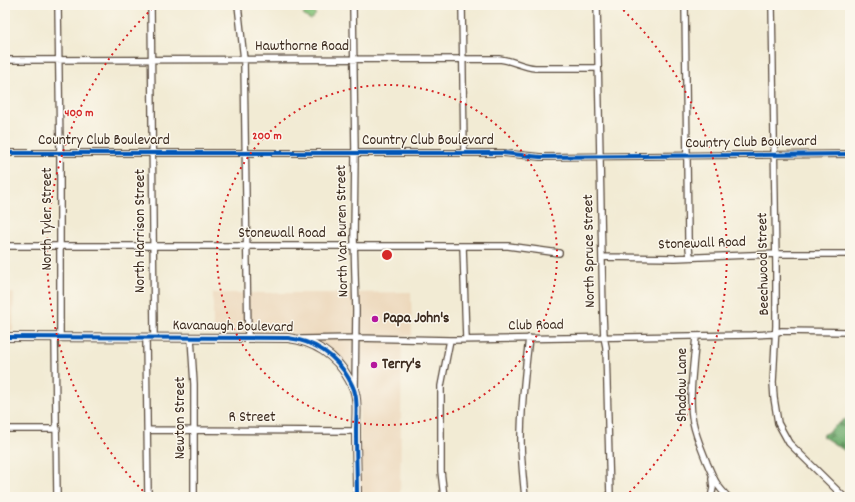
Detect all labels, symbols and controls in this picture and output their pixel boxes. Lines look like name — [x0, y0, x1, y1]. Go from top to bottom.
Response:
street label: Hawthorne Road — [255, 36, 349, 58]
text: 400 m — [64, 105, 94, 122]
text: 200 m — [252, 128, 282, 145]
street label: Country Club Boulevard — [38, 130, 170, 152]
street label: Country Club Boulevard — [362, 130, 494, 152]
street label: Country Club Boulevard — [685, 131, 817, 155]
street label: North Van Buren Street — [331, 164, 355, 298]
street label: North Tyler Street — [37, 167, 59, 271]
street label: North Harrison Street — [130, 169, 152, 293]
street label: North Spruce Street — [578, 194, 602, 308]
street label: Beechwood Street — [752, 212, 776, 316]
street label: Stonewall Road — [238, 223, 326, 245]
street label: Stonewall Road — [658, 231, 746, 257]
centre of rings — [380, 248, 394, 262]
place label: Papa John's — [383, 308, 449, 330]
marker: Papa John's — [370, 314, 380, 324]
street label: Kavanaugh Boulevard — [172, 315, 294, 339]
street label: Club Road — [508, 315, 564, 337]
street label: Shadow Lane — [672, 348, 694, 422]
place label: Terry's — [382, 354, 421, 376]
marker: Terry's — [369, 360, 379, 370]
street label: Newton Street — [170, 376, 192, 459]
street label: R Street — [228, 407, 276, 429]

